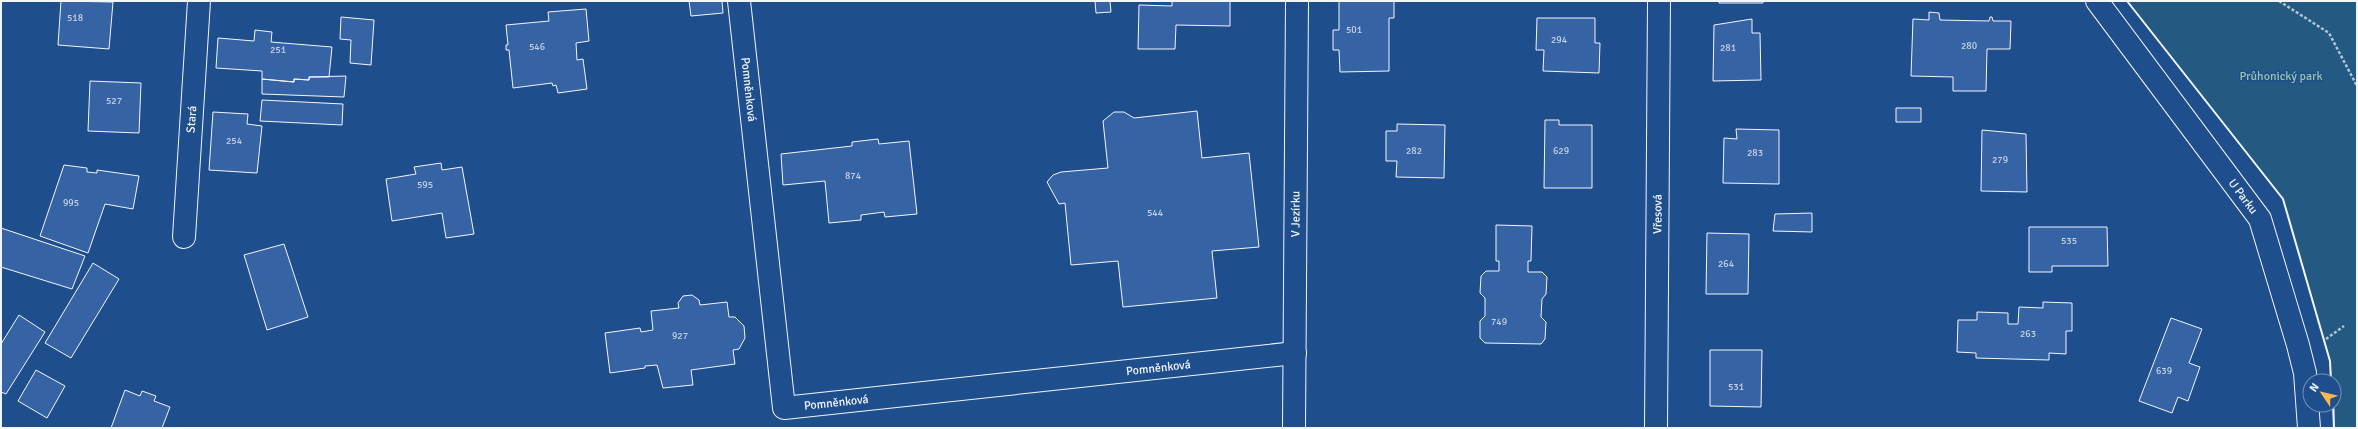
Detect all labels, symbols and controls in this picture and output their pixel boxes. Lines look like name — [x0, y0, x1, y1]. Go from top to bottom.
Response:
house number: 518 — [67, 12, 83, 24]
house number: 501 — [1346, 24, 1362, 36]
house number: 294 — [1551, 34, 1568, 46]
house number: 280 — [1961, 40, 1977, 52]
house number: 546 — [529, 41, 545, 53]
house number: 281 — [1720, 42, 1736, 54]
house number: 251 — [270, 44, 286, 56]
street label: Pomněnková — [738, 56, 760, 123]
park label: Průhonický park — [2240, 69, 2322, 84]
house number: 527 — [106, 95, 122, 107]
street label: Stará — [183, 105, 200, 133]
house number: 254 — [226, 135, 243, 147]
house number: 282 — [1406, 145, 1422, 157]
house number: 629 — [1553, 145, 1569, 157]
house number: 283 — [1747, 147, 1763, 159]
house number: 279 — [1992, 154, 2008, 166]
house number: 874 — [845, 170, 862, 182]
street label: U Parku — [2225, 176, 2261, 217]
house number: 595 — [417, 179, 433, 191]
street label: V Jezírku — [1288, 191, 1303, 237]
street label: Vřesová — [1650, 194, 1665, 234]
house number: 995 — [63, 197, 79, 209]
house number: 544 — [1147, 207, 1164, 219]
house number: 535 — [2061, 235, 2077, 247]
house number: 264 — [1718, 258, 1735, 270]
house number: 749 — [1491, 316, 1507, 328]
house number: 263 — [2020, 328, 2036, 340]
house number: 927 — [672, 330, 688, 342]
street label: Pomněnková — [1125, 357, 1191, 379]
house number: 639 — [2156, 365, 2172, 377]
north arrow — [2302, 373, 2342, 413]
house number: 531 — [1728, 381, 1744, 393]
text: N — [2307, 381, 2322, 394]
street label: Pomněnková — [803, 391, 869, 413]

